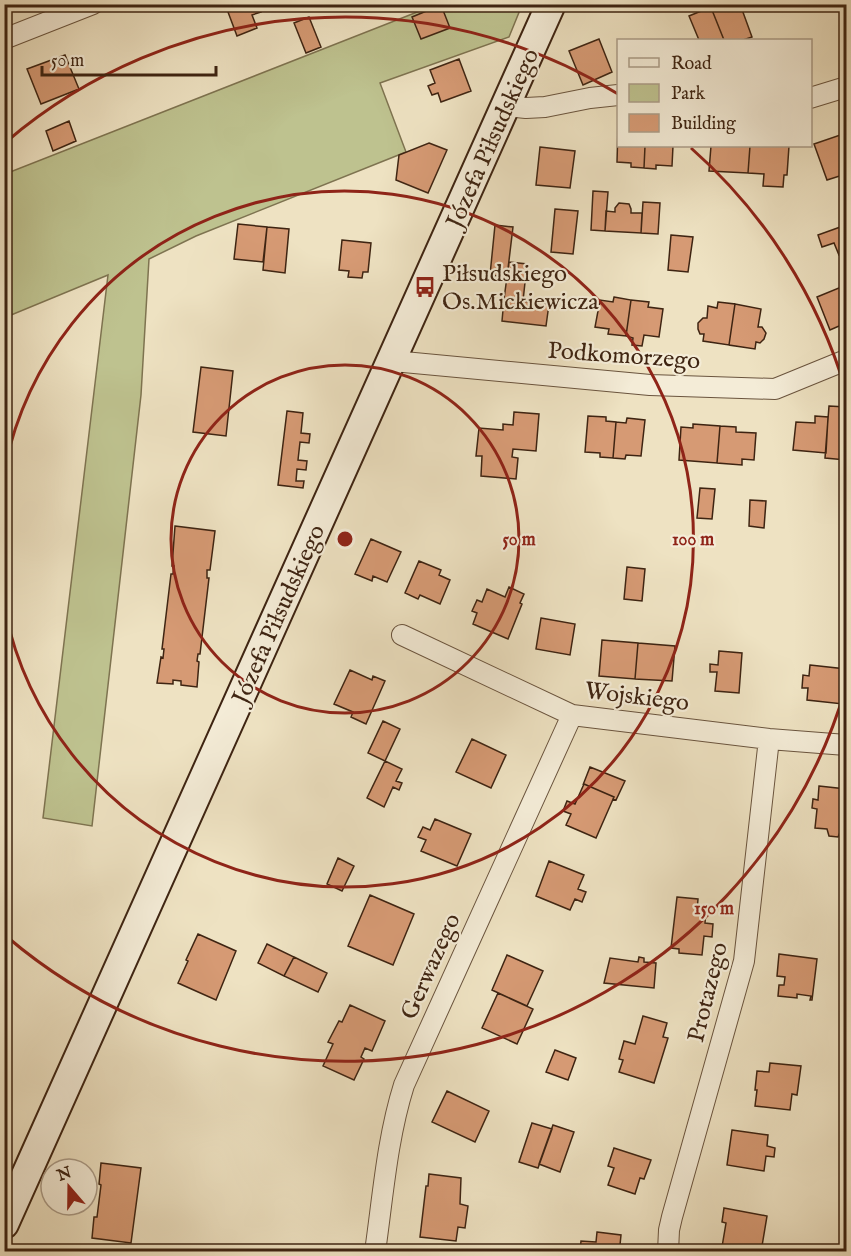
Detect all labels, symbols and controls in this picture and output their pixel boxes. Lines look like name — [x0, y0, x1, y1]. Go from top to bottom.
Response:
scale bar — [42, 39, 216, 77]
legend — [617, 39, 812, 147]
street label: Józefa Piłsudskiego — [439, 44, 547, 236]
text: 50 m — [51, 50, 84, 73]
text: Road — [671, 53, 712, 76]
text: Park — [671, 83, 706, 106]
text: Building — [671, 113, 736, 136]
place label: Piłsudskiego Os.Mickiewicza — [442, 259, 599, 318]
bus stop icon: Piłsudskiego Os.Mickiewicza — [413, 275, 437, 299]
street label: Podkomorzego — [547, 336, 701, 377]
street label: Józefa Piłsudskiego — [225, 520, 333, 712]
centre of rings — [335, 529, 355, 549]
text: 50 m — [502, 529, 536, 552]
text: 100 m — [672, 529, 714, 552]
street label: Wojskiego — [583, 676, 691, 719]
text: 150 m — [694, 898, 734, 921]
street label: Gerwazego — [394, 909, 469, 1025]
street label: Protazego — [681, 939, 736, 1046]
north arrow — [39, 1157, 99, 1217]
text: N — [54, 1163, 75, 1187]

